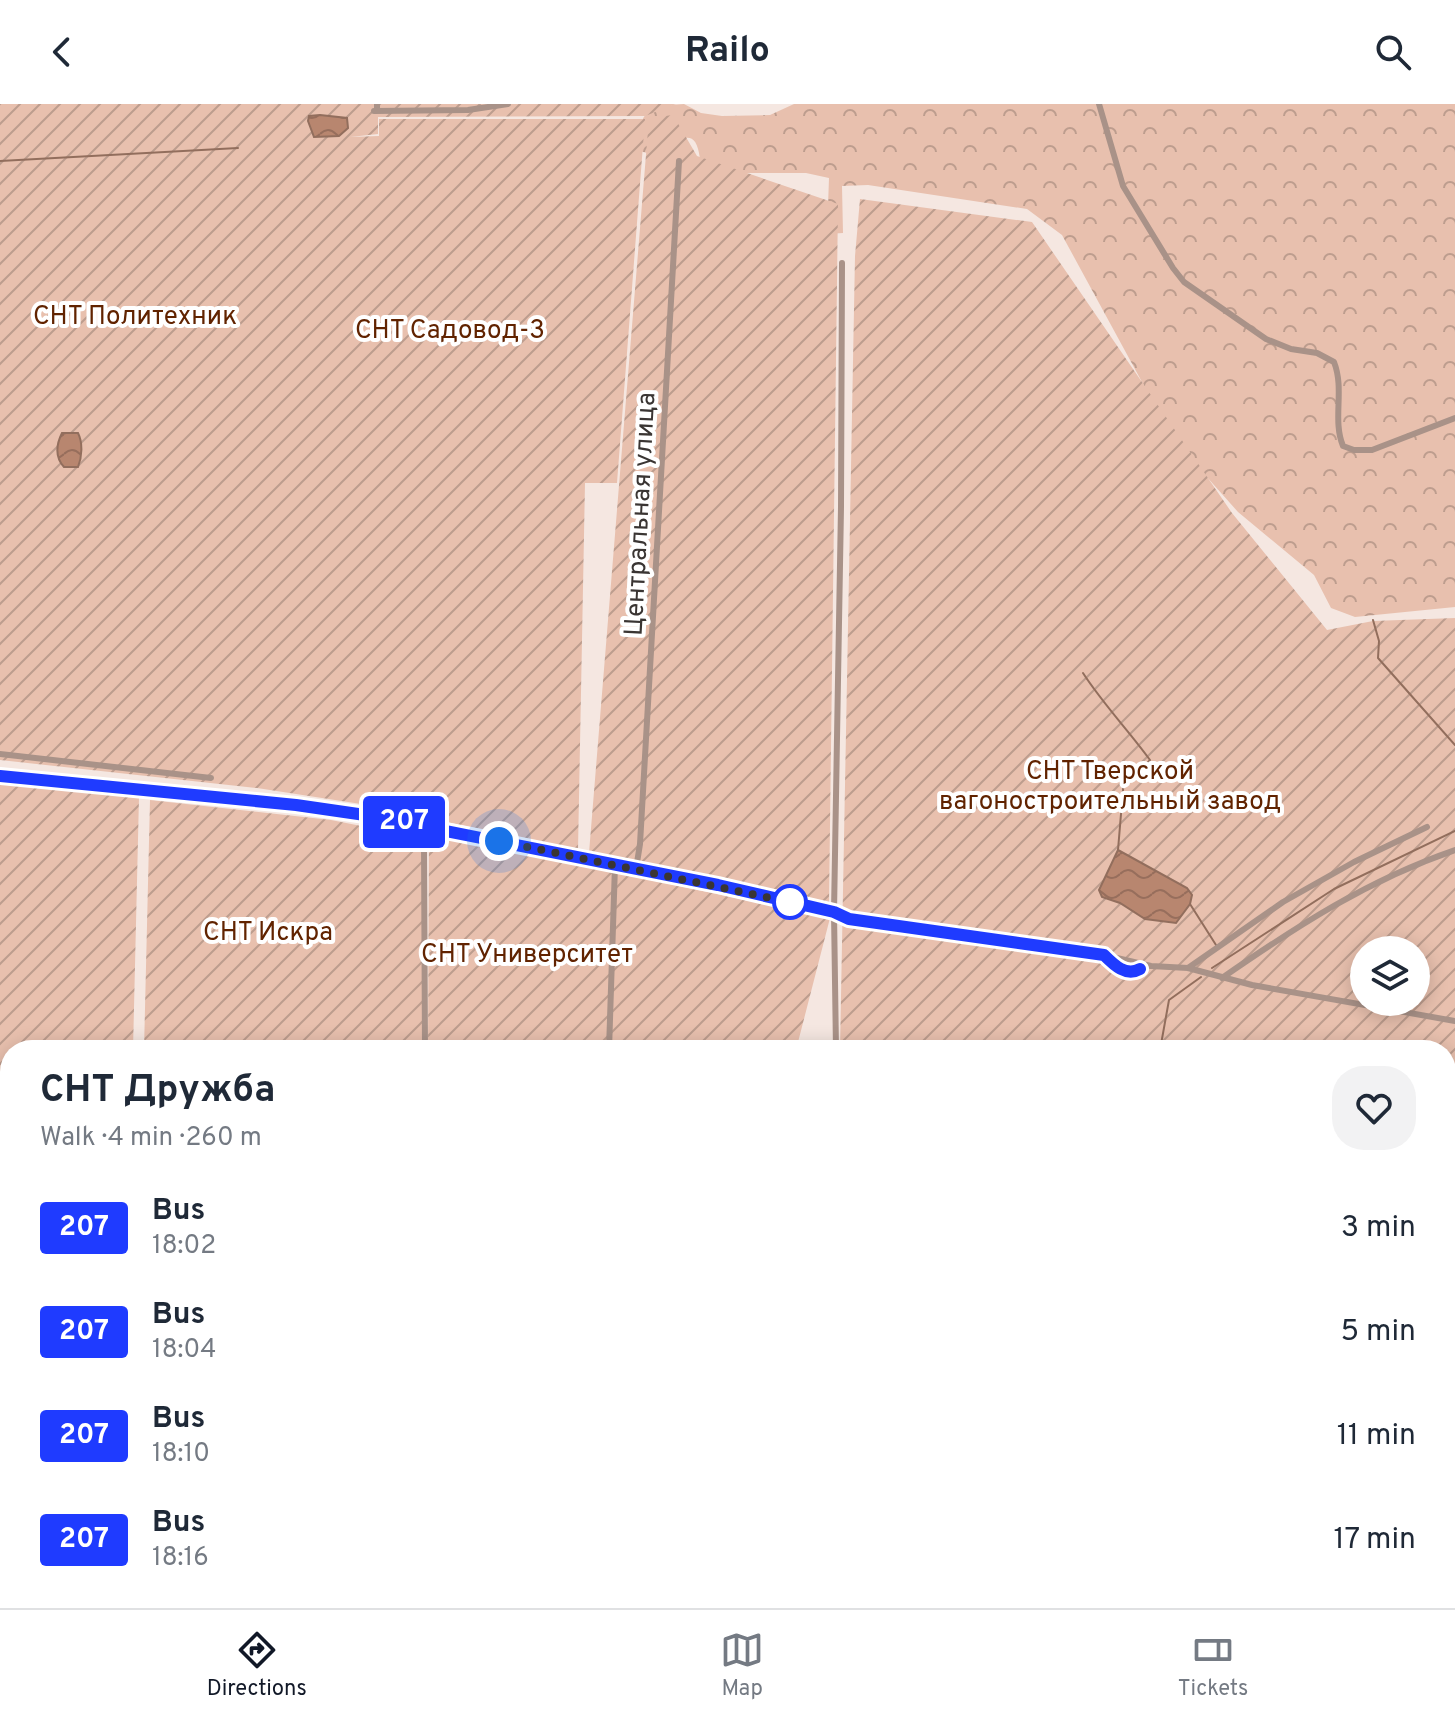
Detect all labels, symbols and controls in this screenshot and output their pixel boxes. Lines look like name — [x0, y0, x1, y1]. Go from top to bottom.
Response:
text: Railo — [685, 29, 770, 75]
icon: back — [40, 30, 84, 74]
icon: search — [1371, 30, 1415, 74]
park label: СНТ Политехник — [33, 301, 237, 334]
park label: СНТ Садовод-3 — [355, 315, 545, 348]
street label: Центральная улица — [619, 391, 664, 637]
park label: СНТ Тверской вагоностроительный завод — [939, 756, 1281, 819]
line badge: 207 — [358, 796, 450, 848]
text: 207 — [379, 804, 429, 840]
your location — [479, 821, 519, 861]
unlabelled marker — [773, 885, 807, 919]
park label: СНТ Искра — [203, 917, 333, 950]
map controls — [1350, 936, 1430, 1016]
button: layers — [1350, 936, 1430, 1016]
park label: СНТ Университет — [421, 939, 633, 972]
button: heart — [1332, 1066, 1416, 1150]
text: СНТ Дружба — [40, 1067, 275, 1116]
text: Walk · 4 min · 260 m — [40, 1122, 262, 1155]
text: Bus — [152, 1193, 205, 1230]
text: 207 — [59, 1210, 109, 1246]
text: 3 min — [1341, 1210, 1416, 1247]
text: 18:02 — [152, 1230, 216, 1263]
text: Bus — [152, 1297, 205, 1334]
text: 207 — [59, 1314, 109, 1350]
text: 5 min — [1340, 1314, 1416, 1351]
text: 18:04 — [152, 1334, 216, 1367]
text: Bus — [152, 1401, 205, 1438]
text: 207 — [59, 1418, 109, 1454]
text: 11 min — [1337, 1418, 1416, 1455]
text: 18:10 — [152, 1438, 210, 1471]
text: Bus — [152, 1505, 205, 1542]
text: 207 — [59, 1522, 109, 1558]
text: 17 min — [1333, 1522, 1416, 1559]
text: 18:16 — [152, 1542, 209, 1575]
tab: Directions — [207, 1628, 307, 1703]
tab: Map — [720, 1628, 764, 1703]
tab: Tickets — [1178, 1628, 1248, 1703]

